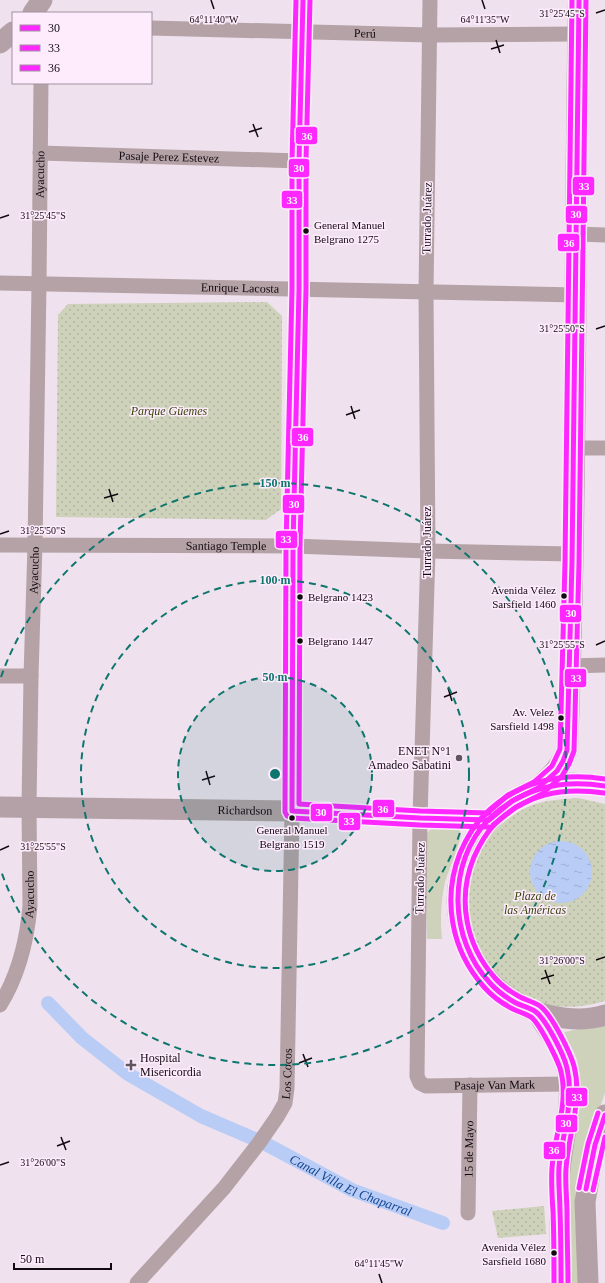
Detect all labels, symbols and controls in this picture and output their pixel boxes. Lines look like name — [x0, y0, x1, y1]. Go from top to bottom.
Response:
text: 31°25'45"S — [539, 8, 585, 19]
legend — [12, 12, 152, 84]
text: 64°11'40"W — [190, 14, 239, 25]
text: 64°11'35"W — [461, 14, 510, 25]
text: 30 — [48, 21, 60, 35]
street label: Perú — [354, 26, 376, 41]
text: 33 — [48, 41, 60, 55]
text: 36 — [48, 61, 60, 75]
line badge: 36 — [295, 126, 318, 145]
text: 36 — [302, 130, 313, 142]
street label: Pasaje Perez Estevez — [118, 148, 219, 166]
street label: Ayacucho — [33, 151, 47, 198]
line badge: 30 — [288, 158, 310, 178]
text: 30 — [294, 162, 305, 174]
line badge: 33 — [572, 176, 595, 196]
text: 33 — [579, 180, 590, 192]
street label: Turrado Juárez — [419, 182, 435, 254]
line badge: 33 — [281, 190, 303, 209]
text: 33 — [287, 194, 298, 206]
line badge: 30 — [565, 205, 588, 224]
text: 30 — [571, 208, 582, 220]
text: 31°25'45"S — [20, 210, 66, 221]
place label: General Manuel Belgrano 1275 — [314, 219, 385, 245]
marker: General Manuel Belgrano 1275 — [301, 226, 311, 236]
line badge: 36 — [557, 233, 580, 252]
text: 36 — [564, 237, 575, 249]
street label: Enrique Lacosta — [201, 280, 280, 296]
text: 31°25'50"S — [539, 323, 585, 334]
park label: Parque Güemes — [130, 404, 208, 418]
line badge: 36 — [291, 427, 314, 447]
text: 36 — [298, 431, 309, 443]
text: 150 m — [260, 476, 291, 490]
line badge: 30 — [282, 494, 305, 514]
text: 30 — [289, 498, 300, 510]
street label: Turrado Juárez — [420, 506, 434, 578]
text: 31°25'50"S — [20, 525, 66, 536]
line badge: 33 — [275, 530, 298, 549]
text: 33 — [281, 533, 292, 545]
street label: Santiago Temple — [186, 539, 266, 553]
street label: Ayacucho — [27, 546, 42, 594]
text: 100 m — [260, 573, 291, 587]
place label: Avenida Vélez Sarsfield 1460 — [491, 584, 556, 610]
place label: Belgrano 1423 — [308, 591, 374, 603]
marker: Avenida Vélez Sarsfield 1460 — [559, 591, 569, 601]
marker: Belgrano 1423 — [295, 592, 305, 602]
line badge: 30 — [559, 604, 582, 623]
text: 30 — [566, 607, 577, 619]
place label: Belgrano 1447 — [308, 635, 374, 647]
marker: Belgrano 1447 — [295, 636, 305, 646]
text: 31°25'55"S — [539, 639, 585, 650]
line badge: 33 — [564, 668, 587, 688]
text: 50 m — [263, 670, 288, 684]
text: 33 — [571, 672, 582, 684]
place label: Av. Velez Sarsfield 1498 — [490, 706, 554, 732]
marker: Av. Velez Sarsfield 1498 — [556, 713, 566, 723]
place label: ENET N°1 Amadeo Sabatini — [368, 744, 452, 772]
marker: ENET N°1 Amadeo Sabatini — [454, 753, 464, 763]
centre of rings — [268, 767, 282, 781]
line badge: 36 — [372, 799, 395, 818]
street label: Richardson — [218, 803, 272, 818]
line badge: 30 — [310, 803, 333, 822]
text: 36 — [378, 803, 389, 815]
text: 30 — [316, 806, 327, 818]
line badge: 33 — [338, 812, 361, 831]
marker: General Manuel Belgrano 1519 — [287, 813, 297, 823]
text: 33 — [344, 815, 355, 827]
place label: General Manuel Belgrano 1519 — [256, 824, 328, 850]
text: 31°25'55"S — [20, 841, 66, 852]
street label: Turrado Juárez — [412, 842, 428, 914]
street label: Ayacucho — [22, 870, 37, 919]
park label: Plaza de las Américas — [504, 889, 566, 917]
text: 31°26'00"S — [539, 955, 585, 966]
street label: Los Cocos — [279, 1048, 295, 1100]
place label: Hospital Misericordia — [140, 1051, 202, 1079]
marker: Hospital Misericordia — [125, 1059, 137, 1071]
street label: Pasaje Van Mark — [454, 1077, 535, 1093]
line badge: 33 — [565, 1087, 588, 1107]
text: 33 — [572, 1091, 583, 1103]
line badge: 30 — [555, 1114, 578, 1133]
text: 30 — [561, 1117, 572, 1129]
street label: 15 de Mayo — [462, 1120, 476, 1178]
line badge: 36 — [543, 1141, 566, 1160]
text: 36 — [549, 1144, 560, 1156]
water label: Canal Villa El Chaparral — [287, 1151, 414, 1219]
text: 31°26'00"S — [20, 1157, 66, 1168]
place label: Avenida Vélez Sarsfield 1680 — [481, 1241, 546, 1267]
scale bar — [14, 1245, 111, 1271]
marker: Avenida Vélez Sarsfield 1680 — [549, 1248, 559, 1258]
text: 50 m — [20, 1252, 45, 1266]
text: 64°11'45"W — [355, 1258, 404, 1269]

